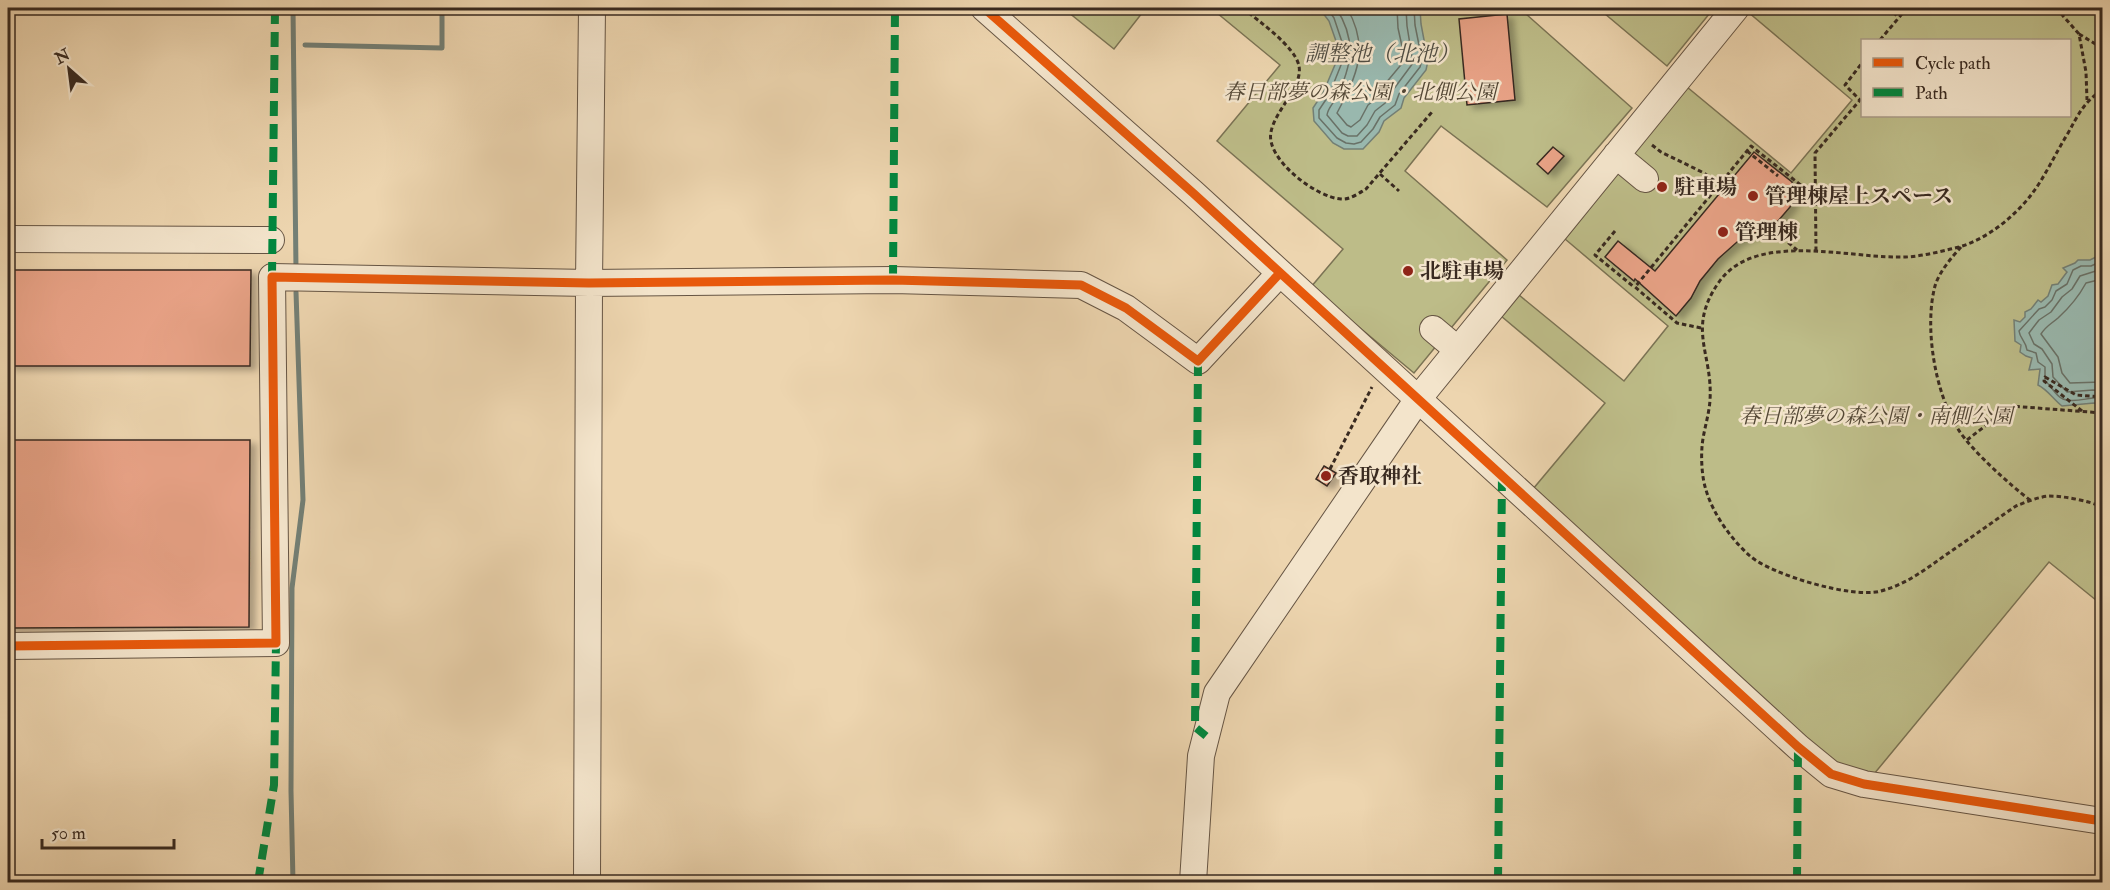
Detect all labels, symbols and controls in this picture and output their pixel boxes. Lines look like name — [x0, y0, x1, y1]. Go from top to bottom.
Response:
north arrow — [39, 39, 99, 99]
legend — [1861, 39, 2071, 117]
water label: 調整池（北池） — [1305, 40, 1459, 68]
text: N — [51, 44, 74, 69]
text: Cycle path — [1915, 52, 1991, 75]
park label: 春日部夢の森公園・北側公園 — [1224, 79, 1499, 106]
text: Path — [1915, 82, 1948, 105]
place label: 駐車場 — [1674, 174, 1737, 201]
marker: 駐車場 — [1655, 180, 1669, 194]
place label: 管理棟屋上スペース — [1765, 183, 1953, 210]
marker: 管理棟屋上スペース — [1746, 189, 1760, 203]
place label: 管理棟 — [1735, 219, 1798, 246]
marker: 管理棟 — [1716, 225, 1730, 239]
place label: 北駐車場 — [1420, 258, 1504, 285]
marker: 北駐車場 — [1401, 264, 1415, 278]
park label: 春日部夢の森公園・南側公園 — [1740, 403, 2015, 430]
place label: 香取神社 — [1338, 463, 1422, 490]
marker: 香取神社 — [1319, 469, 1333, 483]
scale bar — [42, 812, 174, 850]
text: 50 m — [51, 822, 86, 845]

